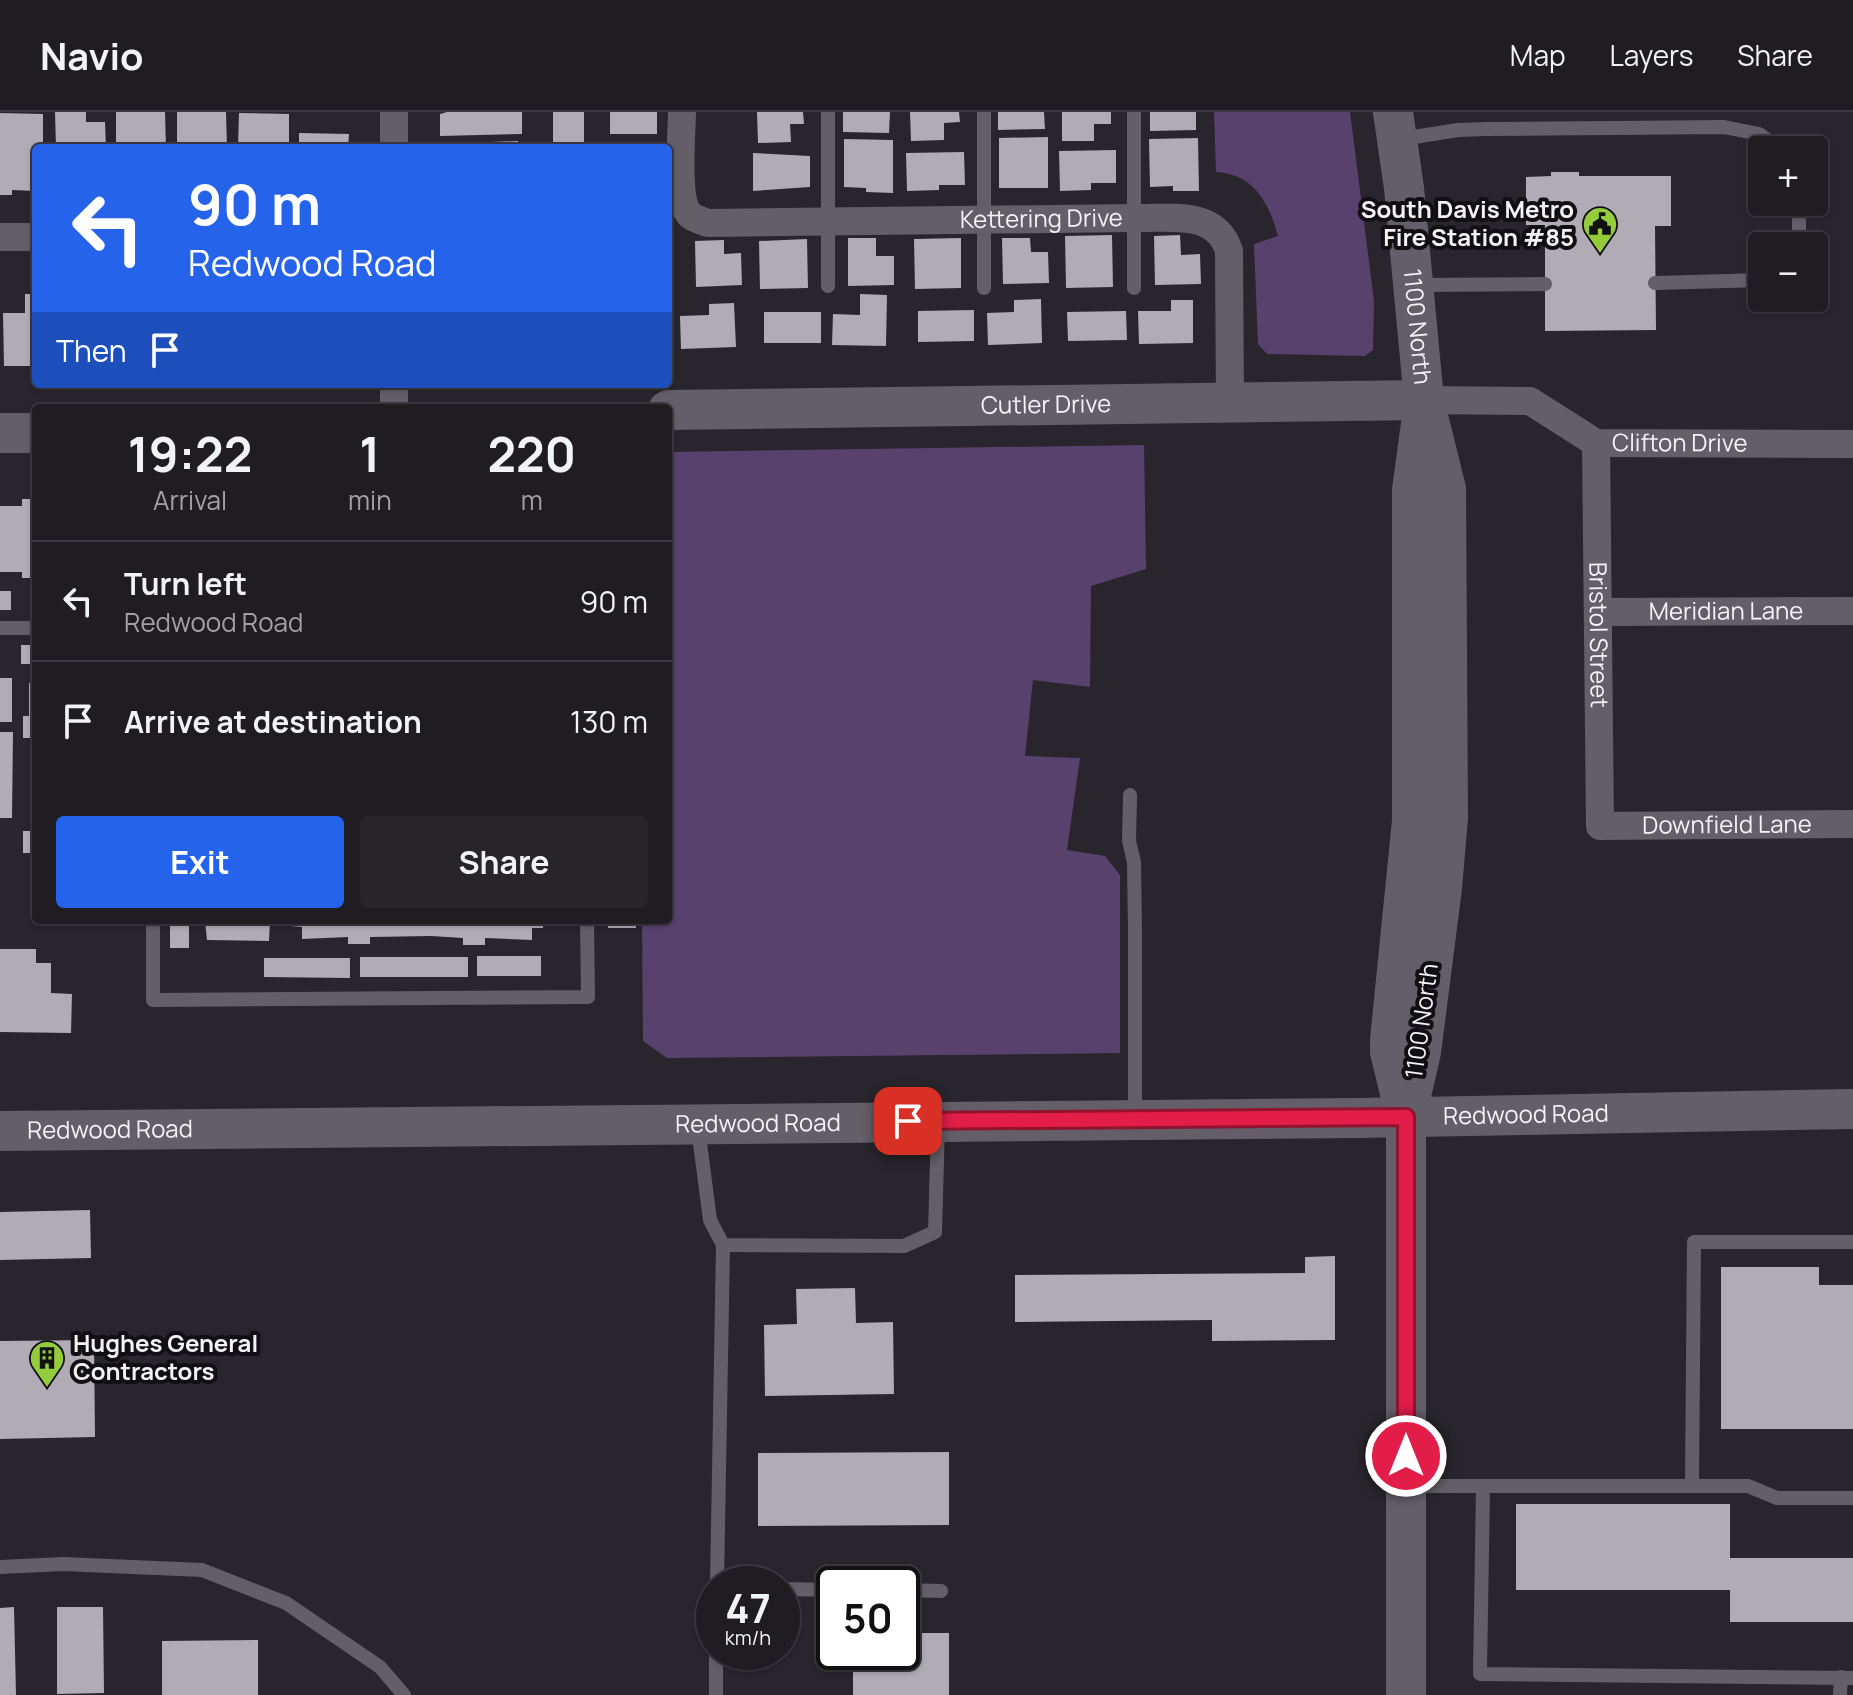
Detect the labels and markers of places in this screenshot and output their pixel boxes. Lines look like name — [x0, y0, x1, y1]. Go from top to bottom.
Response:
place label: South Davis Metro Fire Station #85 — [1361, 192, 1574, 253]
public building icon: South Davis Metro Fire Station #85 — [1581, 205, 1619, 255]
pin — [874, 1087, 942, 1155]
place label: Hughes General Contractors — [73, 1326, 258, 1387]
building icon: Hughes General Contractors — [28, 1339, 66, 1389]

